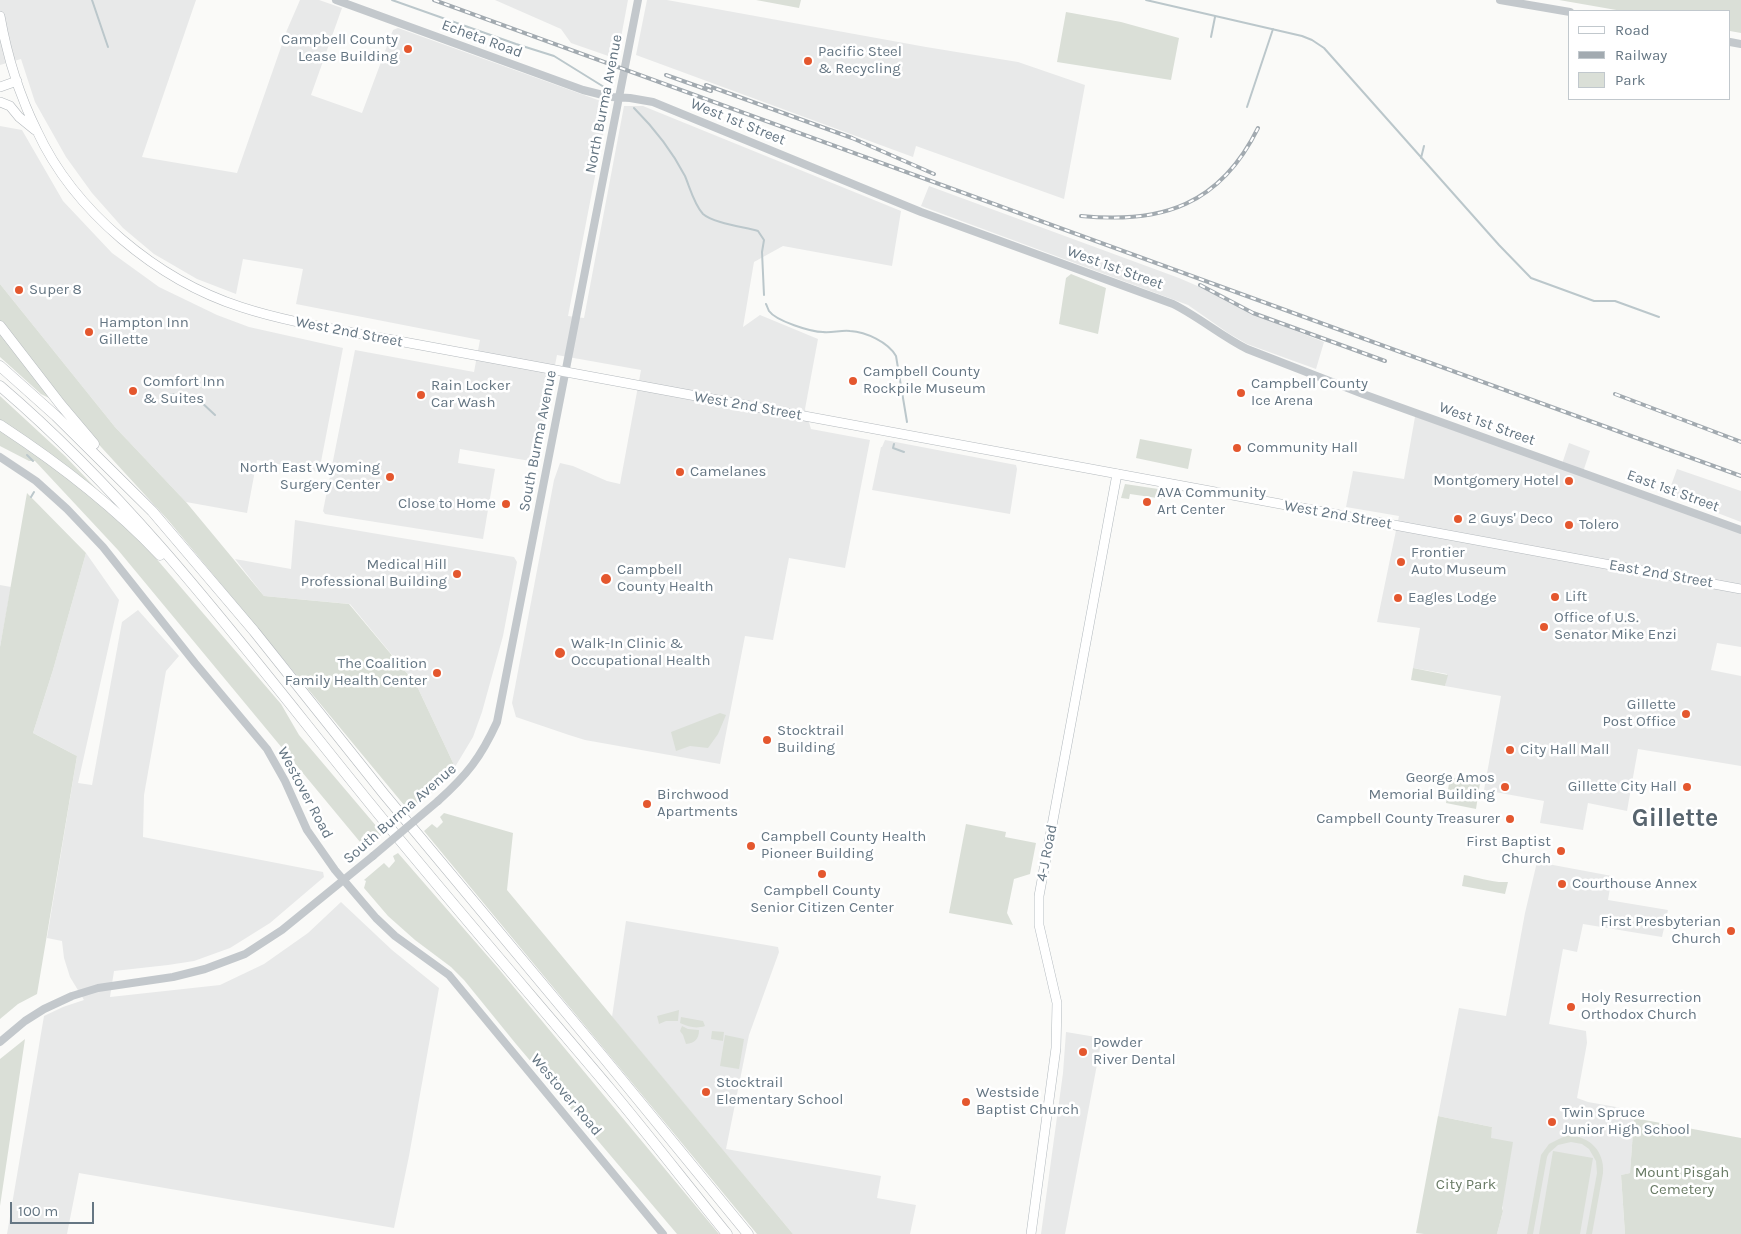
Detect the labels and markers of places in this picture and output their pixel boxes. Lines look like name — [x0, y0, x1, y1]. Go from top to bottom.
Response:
place label: Campbell County Lease Building — [281, 31, 398, 66]
marker: Campbell County Lease Building — [402, 43, 414, 55]
place label: Pacific Steel & Recycling — [818, 43, 902, 78]
marker: Pacific Steel & Recycling — [802, 55, 814, 67]
place label: Super 8 — [29, 281, 82, 299]
marker: Super 8 — [13, 284, 25, 296]
place label: Hampton Inn Gillette — [99, 314, 189, 349]
marker: Hampton Inn Gillette — [83, 326, 95, 338]
place label: Campbell County Rockpile Museum — [863, 363, 986, 398]
place label: Comfort Inn & Suites — [143, 373, 225, 408]
marker: Campbell County Rockpile Museum — [847, 375, 859, 387]
place label: Campbell County Ice Arena — [1251, 375, 1368, 410]
place label: Rain Locker Car Wash — [431, 377, 510, 412]
marker: Comfort Inn & Suites — [127, 385, 139, 397]
marker: Campbell County Ice Arena — [1235, 387, 1247, 399]
marker: Rain Locker Car Wash — [415, 389, 427, 401]
place label: Community Hall — [1247, 439, 1358, 457]
marker: Community Hall — [1231, 442, 1243, 454]
place label: North East Wyoming Surgery Center — [239, 459, 380, 494]
place label: Camelanes — [690, 463, 766, 481]
marker: Camelanes — [674, 466, 686, 478]
marker: North East Wyoming Surgery Center — [384, 471, 396, 483]
place label: Montgomery Hotel — [1433, 472, 1559, 490]
marker: Montgomery Hotel — [1563, 475, 1575, 487]
place label: AVA Community Art Center — [1157, 484, 1266, 519]
place label: Close to Home — [398, 495, 496, 513]
marker: AVA Community Art Center — [1141, 496, 1153, 508]
marker: Close to Home — [500, 498, 512, 510]
place label: 2 Guys' Deco — [1468, 510, 1553, 528]
marker: 2 Guys' Deco — [1452, 513, 1464, 525]
place label: Tolero — [1579, 516, 1619, 534]
marker: Tolero — [1563, 519, 1575, 531]
place label: Frontier Auto Museum — [1411, 544, 1507, 579]
place label: Medical Hill Professional Building — [301, 556, 447, 591]
marker: Frontier Auto Museum — [1395, 556, 1407, 568]
place label: Campbell County Health — [617, 561, 714, 596]
marker: Medical Hill Professional Building — [451, 568, 463, 580]
marker: Campbell County Health — [599, 572, 613, 586]
place label: Lift — [1565, 588, 1587, 606]
place label: Eagles Lodge — [1408, 589, 1497, 607]
marker: Lift — [1549, 591, 1561, 603]
marker: Eagles Lodge — [1392, 592, 1404, 604]
place label: Office of U.S. Senator Mike Enzi — [1554, 609, 1677, 644]
marker: Office of U.S. Senator Mike Enzi — [1538, 621, 1550, 633]
place label: Walk-In Clinic & Occupational Health — [571, 635, 711, 670]
marker: Walk-In Clinic & Occupational Health — [553, 646, 567, 660]
place label: The Coalition Family Health Center — [285, 655, 427, 690]
marker: The Coalition Family Health Center — [431, 667, 443, 679]
place label: Gillette Post Office — [1603, 696, 1676, 731]
marker: Gillette Post Office — [1680, 708, 1692, 720]
place label: Stocktrail Building — [777, 722, 844, 757]
marker: Stocktrail Building — [761, 734, 773, 746]
place label: City Hall Mall — [1520, 741, 1609, 759]
marker: City Hall Mall — [1504, 744, 1516, 756]
place label: George Amos Memorial Building — [1368, 769, 1495, 804]
place label: Gillette City Hall — [1568, 778, 1677, 796]
marker: George Amos Memorial Building — [1499, 781, 1511, 793]
marker: Gillette City Hall — [1681, 781, 1693, 793]
place label: Birchwood Apartments — [657, 786, 738, 821]
marker: Birchwood Apartments — [641, 798, 653, 810]
place label: Campbell County Treasurer — [1316, 810, 1500, 828]
marker: Campbell County Treasurer — [1504, 813, 1516, 825]
place label: Campbell County Health Pioneer Building — [761, 828, 926, 863]
place label: First Baptist Church — [1466, 833, 1551, 868]
marker: Campbell County Health Pioneer Building — [745, 840, 757, 852]
marker: First Baptist Church — [1555, 845, 1567, 857]
marker: Campbell County Senior Citizen Center — [816, 868, 828, 880]
place label: Courthouse Annex — [1572, 875, 1697, 893]
marker: Courthouse Annex — [1556, 878, 1568, 890]
place label: Campbell County Senior Citizen Center — [750, 882, 894, 917]
place label: First Presbyterian Church — [1600, 913, 1721, 948]
marker: First Presbyterian Church — [1725, 925, 1737, 937]
place label: Holy Resurrection Orthodox Church — [1581, 989, 1701, 1024]
marker: Holy Resurrection Orthodox Church — [1565, 1001, 1577, 1013]
place label: Powder River Dental — [1093, 1034, 1176, 1069]
marker: Powder River Dental — [1077, 1046, 1089, 1058]
place label: Stocktrail Elementary School — [716, 1074, 843, 1109]
place label: Westside Baptist Church — [976, 1084, 1079, 1119]
marker: Stocktrail Elementary School — [700, 1086, 712, 1098]
marker: Westside Baptist Church — [960, 1096, 972, 1108]
place label: Twin Spruce Junior High School — [1562, 1104, 1690, 1139]
marker: Twin Spruce Junior High School — [1546, 1116, 1558, 1128]

